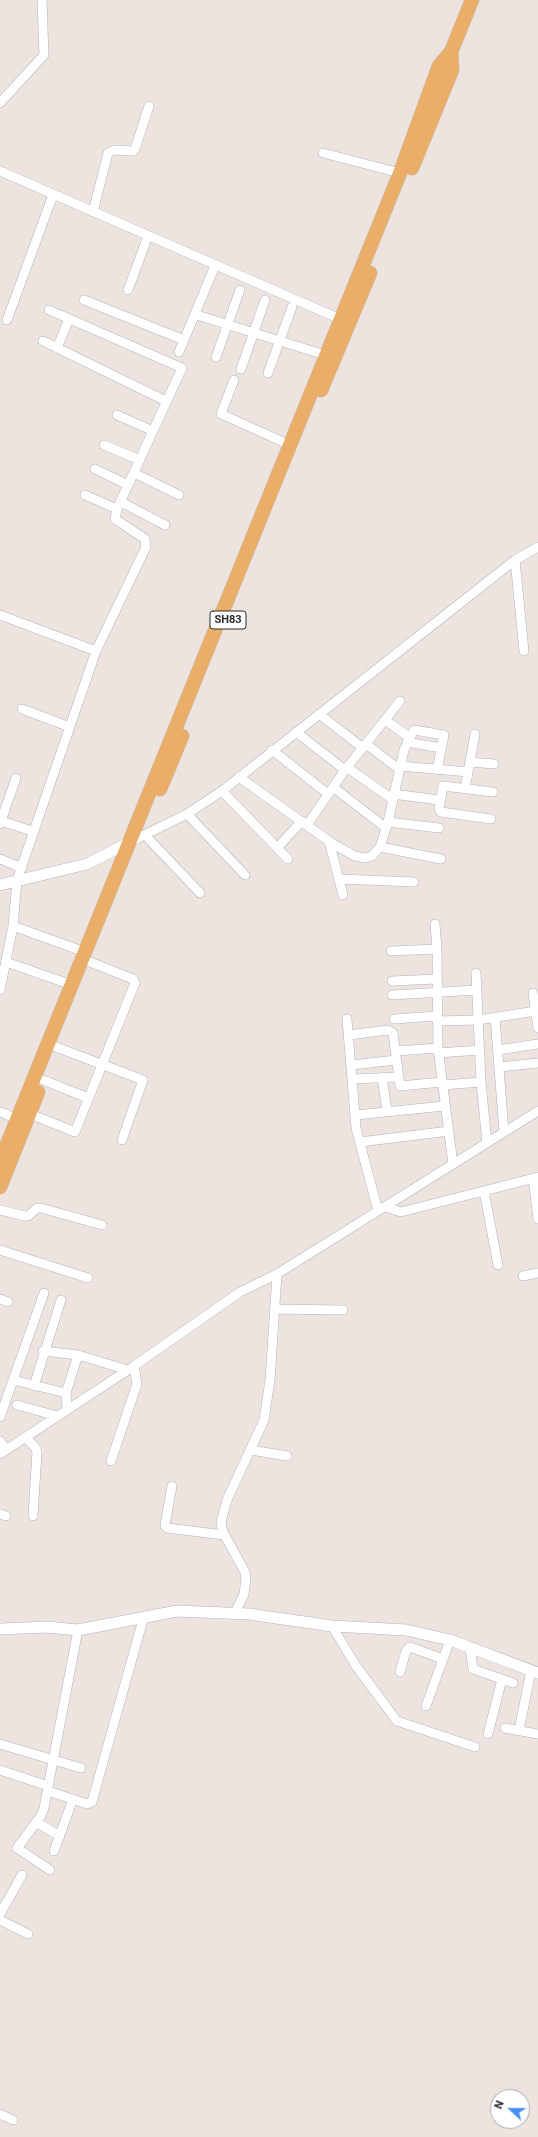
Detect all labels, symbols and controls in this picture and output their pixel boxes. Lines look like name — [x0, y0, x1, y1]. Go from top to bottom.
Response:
road number: SH83 — [210, 611, 246, 629]
north arrow — [490, 2089, 530, 2129]
text: N — [492, 2099, 507, 2111]

